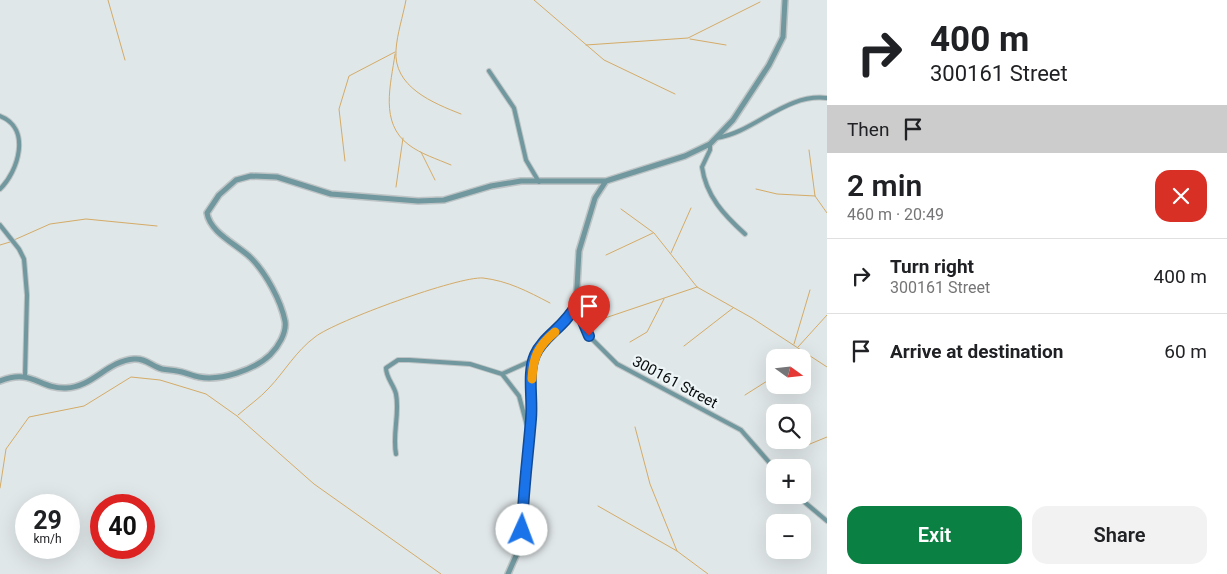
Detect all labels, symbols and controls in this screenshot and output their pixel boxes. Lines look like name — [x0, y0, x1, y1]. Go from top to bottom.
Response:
text: 400 m — [930, 19, 1029, 60]
icon: right — [847, 20, 912, 85]
text: 300161 Street — [930, 61, 1068, 86]
icon: arrive — [899, 115, 927, 143]
text: Then — [847, 118, 889, 141]
text: 2 min — [847, 168, 922, 203]
button: close — [1155, 170, 1207, 222]
text: 460 m · 20:49 — [847, 205, 944, 224]
text: Turn right — [890, 255, 974, 278]
icon: right — [847, 262, 875, 290]
text: 400 m — [1154, 265, 1207, 288]
text: 300161 Street — [890, 278, 990, 297]
pin — [568, 285, 610, 336]
icon: arrive — [575, 292, 603, 320]
icon: arrive — [847, 337, 875, 365]
text: Arrive at destination — [890, 340, 1063, 363]
text: 60 m — [1164, 340, 1207, 363]
north arrow — [766, 349, 811, 394]
map controls — [766, 349, 811, 559]
street label: 300161 Street — [629, 352, 721, 412]
button: search — [766, 404, 811, 449]
button: + — [766, 459, 811, 504]
speed limit sign: 40 — [90, 494, 155, 559]
position arrow — [495, 503, 547, 555]
text: 29 — [33, 506, 62, 535]
button: Exit — [847, 506, 1022, 564]
button: Share — [1032, 506, 1207, 564]
button: − — [766, 514, 811, 559]
text: km/h — [33, 532, 62, 546]

